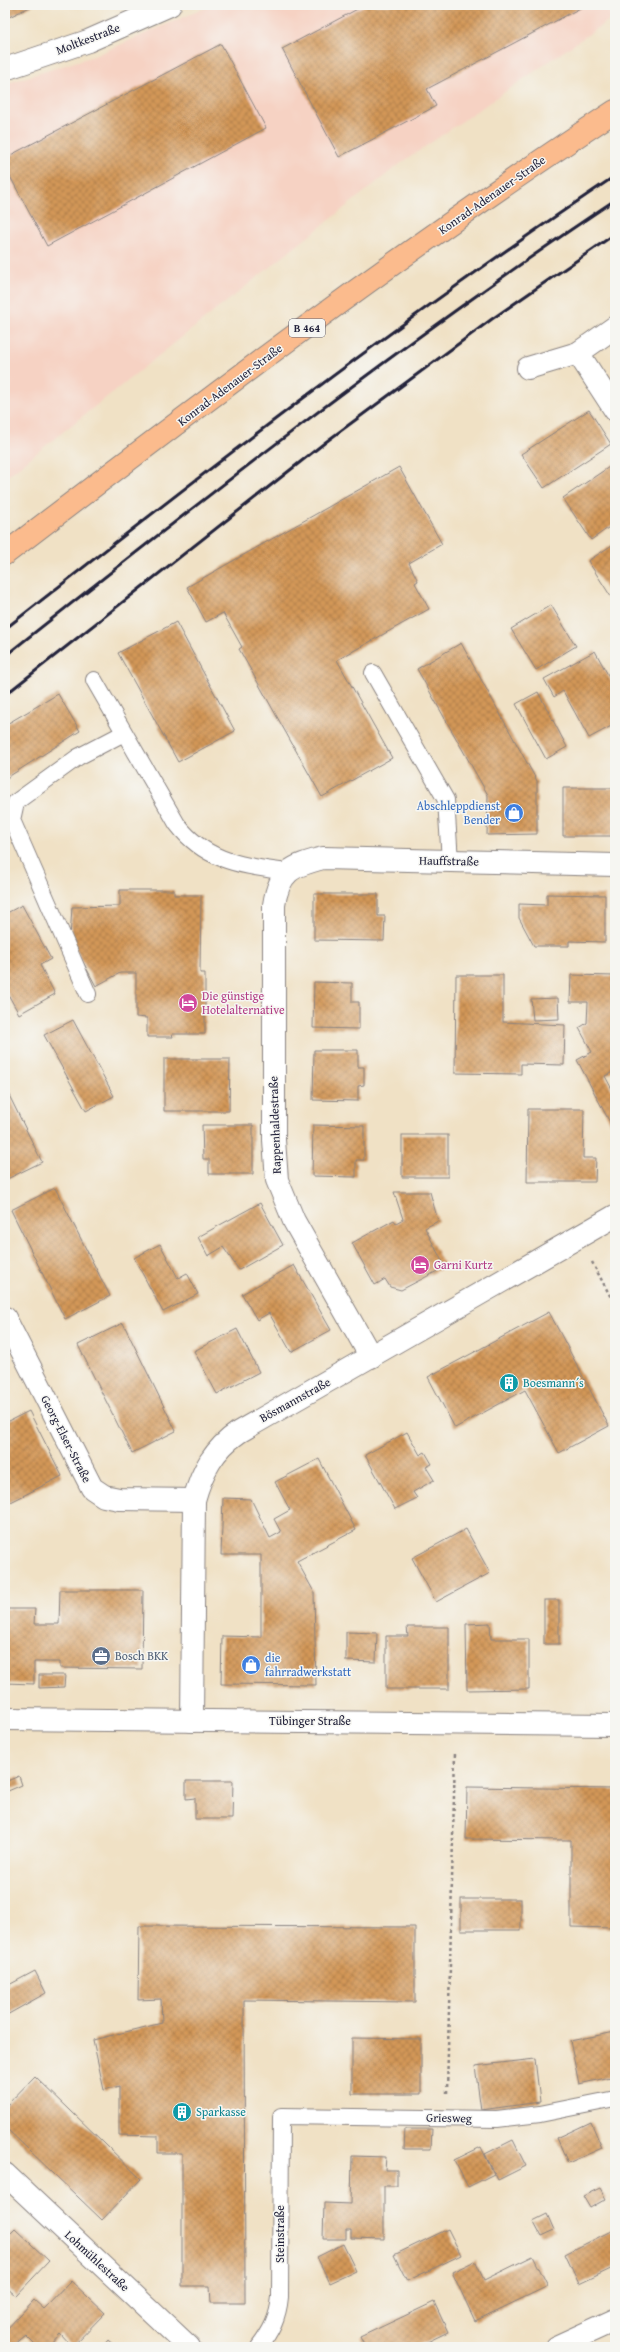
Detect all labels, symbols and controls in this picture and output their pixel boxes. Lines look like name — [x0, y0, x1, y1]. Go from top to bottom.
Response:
street label: Moltkestraße — [53, 18, 123, 59]
street label: Konrad-Adenauer-Straße — [435, 151, 549, 238]
road number: B 464 — [289, 319, 325, 337]
street label: Konrad-Adenauer-Straße — [174, 339, 286, 430]
place label: Abschleppdienst Bender — [417, 797, 501, 828]
shop icon: Abschleppdienst Bender — [503, 802, 525, 824]
street label: Hauffstraße — [419, 851, 480, 870]
place label: Die günstige Hotelalternative — [202, 987, 285, 1018]
hotel icon: Die günstige Hotelalternative — [177, 992, 199, 1014]
street label: Rappenhaldestraße — [264, 1075, 285, 1174]
hotel icon: Garni Kurtz — [409, 1254, 431, 1276]
place label: Garni Kurtz — [434, 1256, 492, 1273]
building icon: Boesmann´s — [498, 1372, 520, 1394]
street label: Bösmannstraße — [256, 1373, 334, 1426]
place label: Boesmann´s — [523, 1374, 584, 1391]
street label: Georg-Elser-Straße — [37, 1392, 96, 1486]
office icon: Bosch BKK — [90, 1645, 112, 1667]
place label: Bosch BKK — [115, 1647, 169, 1664]
place label: die fahrradwerkstatt — [265, 1649, 352, 1680]
shop icon: die fahrradwerkstatt — [240, 1654, 262, 1676]
street label: Tübinger Straße — [269, 1712, 351, 1729]
building icon: Sparkasse — [171, 2101, 193, 2123]
place label: Sparkasse — [196, 2103, 246, 2120]
street label: Griesweg — [426, 2109, 472, 2126]
street label: Steinstraße — [271, 2205, 288, 2263]
street label: Lohmühlestraße — [61, 2226, 134, 2295]

